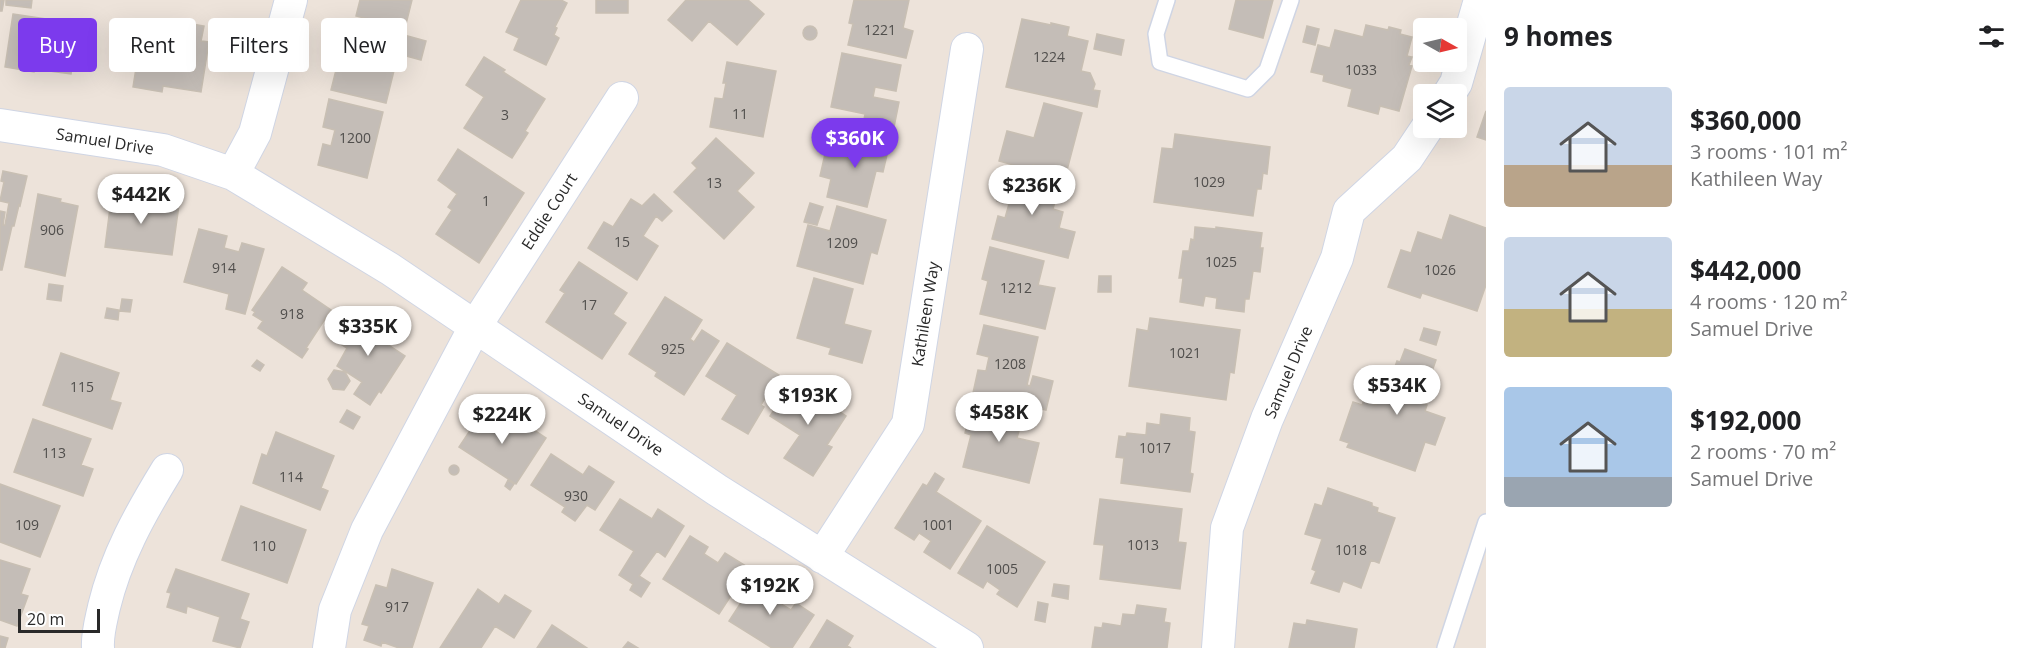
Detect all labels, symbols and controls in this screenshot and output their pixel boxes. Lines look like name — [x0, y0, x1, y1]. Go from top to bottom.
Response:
chip: Buy — [18, 18, 97, 72]
chip: Rent — [109, 18, 196, 72]
chip: Filters — [208, 18, 309, 72]
chip: New — [321, 18, 407, 72]
north arrow — [1413, 18, 1467, 72]
map controls — [1413, 18, 1467, 138]
text: 9 homes — [1504, 18, 1613, 54]
house number: 1221 — [864, 20, 896, 39]
icon: filters — [1975, 20, 2008, 53]
house number: 1224 — [1033, 47, 1065, 66]
house number: 1033 — [1345, 60, 1377, 79]
button: layers — [1413, 84, 1467, 138]
text: $360,000 — [1690, 102, 1801, 138]
house number: 11 — [732, 104, 748, 123]
house number: 3 — [501, 105, 509, 124]
icon: home — [1552, 111, 1624, 183]
pin: $360K — [813, 118, 897, 169]
street label: Samuel Drive — [55, 122, 155, 160]
text: $360K — [825, 124, 885, 151]
house number: 1200 — [339, 128, 371, 147]
text: 3 rooms · 101 m² — [1690, 138, 1848, 165]
pin: $236K — [990, 165, 1074, 216]
text: Kathileen Way — [1690, 165, 1822, 192]
street label: Eddie Court — [516, 168, 582, 254]
text: $236K — [1002, 171, 1062, 198]
house number: 1029 — [1193, 172, 1225, 191]
house number: 13 — [706, 173, 722, 192]
pin: $442K — [99, 174, 183, 225]
text: $442K — [111, 180, 171, 207]
house number: 1 — [482, 191, 490, 210]
house number: 906 — [40, 220, 64, 239]
house number: 15 — [614, 232, 630, 251]
house number: 1209 — [826, 233, 858, 252]
house number: 1025 — [1205, 252, 1237, 271]
text: $442,000 — [1690, 252, 1801, 288]
house number: 914 — [212, 258, 236, 277]
street label: Kathileen Way — [906, 259, 944, 368]
house number: 1026 — [1424, 260, 1456, 279]
icon: home — [1552, 261, 1624, 333]
house number: 1212 — [1000, 278, 1032, 297]
text: 4 rooms · 120 m² — [1690, 288, 1848, 315]
house number: 17 — [581, 295, 597, 314]
house number: 918 — [280, 304, 304, 323]
pin: $335K — [326, 306, 410, 357]
text: $335K — [338, 312, 398, 339]
text: Samuel Drive — [1690, 315, 1813, 342]
street label: Samuel Drive — [1259, 322, 1317, 422]
house number: 925 — [661, 339, 685, 358]
house number: 1021 — [1169, 343, 1201, 362]
house number: 1208 — [994, 354, 1026, 373]
pin: $534K — [1355, 365, 1439, 416]
text: $534K — [1367, 371, 1427, 398]
pin: $193K — [766, 375, 850, 426]
house number: 115 — [70, 377, 94, 396]
text: $193K — [778, 381, 838, 408]
street label: Samuel Drive — [574, 387, 668, 461]
pin: $458K — [957, 392, 1041, 443]
pin: $224K — [460, 394, 544, 445]
text: $458K — [969, 398, 1029, 425]
text: $224K — [472, 400, 532, 427]
text: $192,000 — [1690, 402, 1801, 438]
icon: home — [1552, 411, 1624, 483]
house number: 1017 — [1139, 438, 1171, 457]
text: 2 rooms · 70 m² — [1690, 438, 1836, 465]
house number: 113 — [42, 443, 66, 462]
text: Samuel Drive — [1690, 465, 1813, 492]
house number: 114 — [279, 467, 303, 486]
house number: 930 — [564, 486, 588, 505]
house number: 109 — [15, 515, 39, 534]
house number: 1001 — [922, 515, 954, 534]
house number: 1013 — [1127, 535, 1159, 554]
house number: 110 — [252, 536, 276, 555]
house number: 1018 — [1335, 540, 1367, 559]
house number: 1005 — [986, 559, 1018, 578]
pin: $192K — [728, 565, 812, 616]
text: $192K — [740, 571, 800, 598]
house number: 917 — [385, 597, 409, 616]
scale bar — [18, 606, 100, 634]
text: 20 m — [27, 608, 64, 630]

